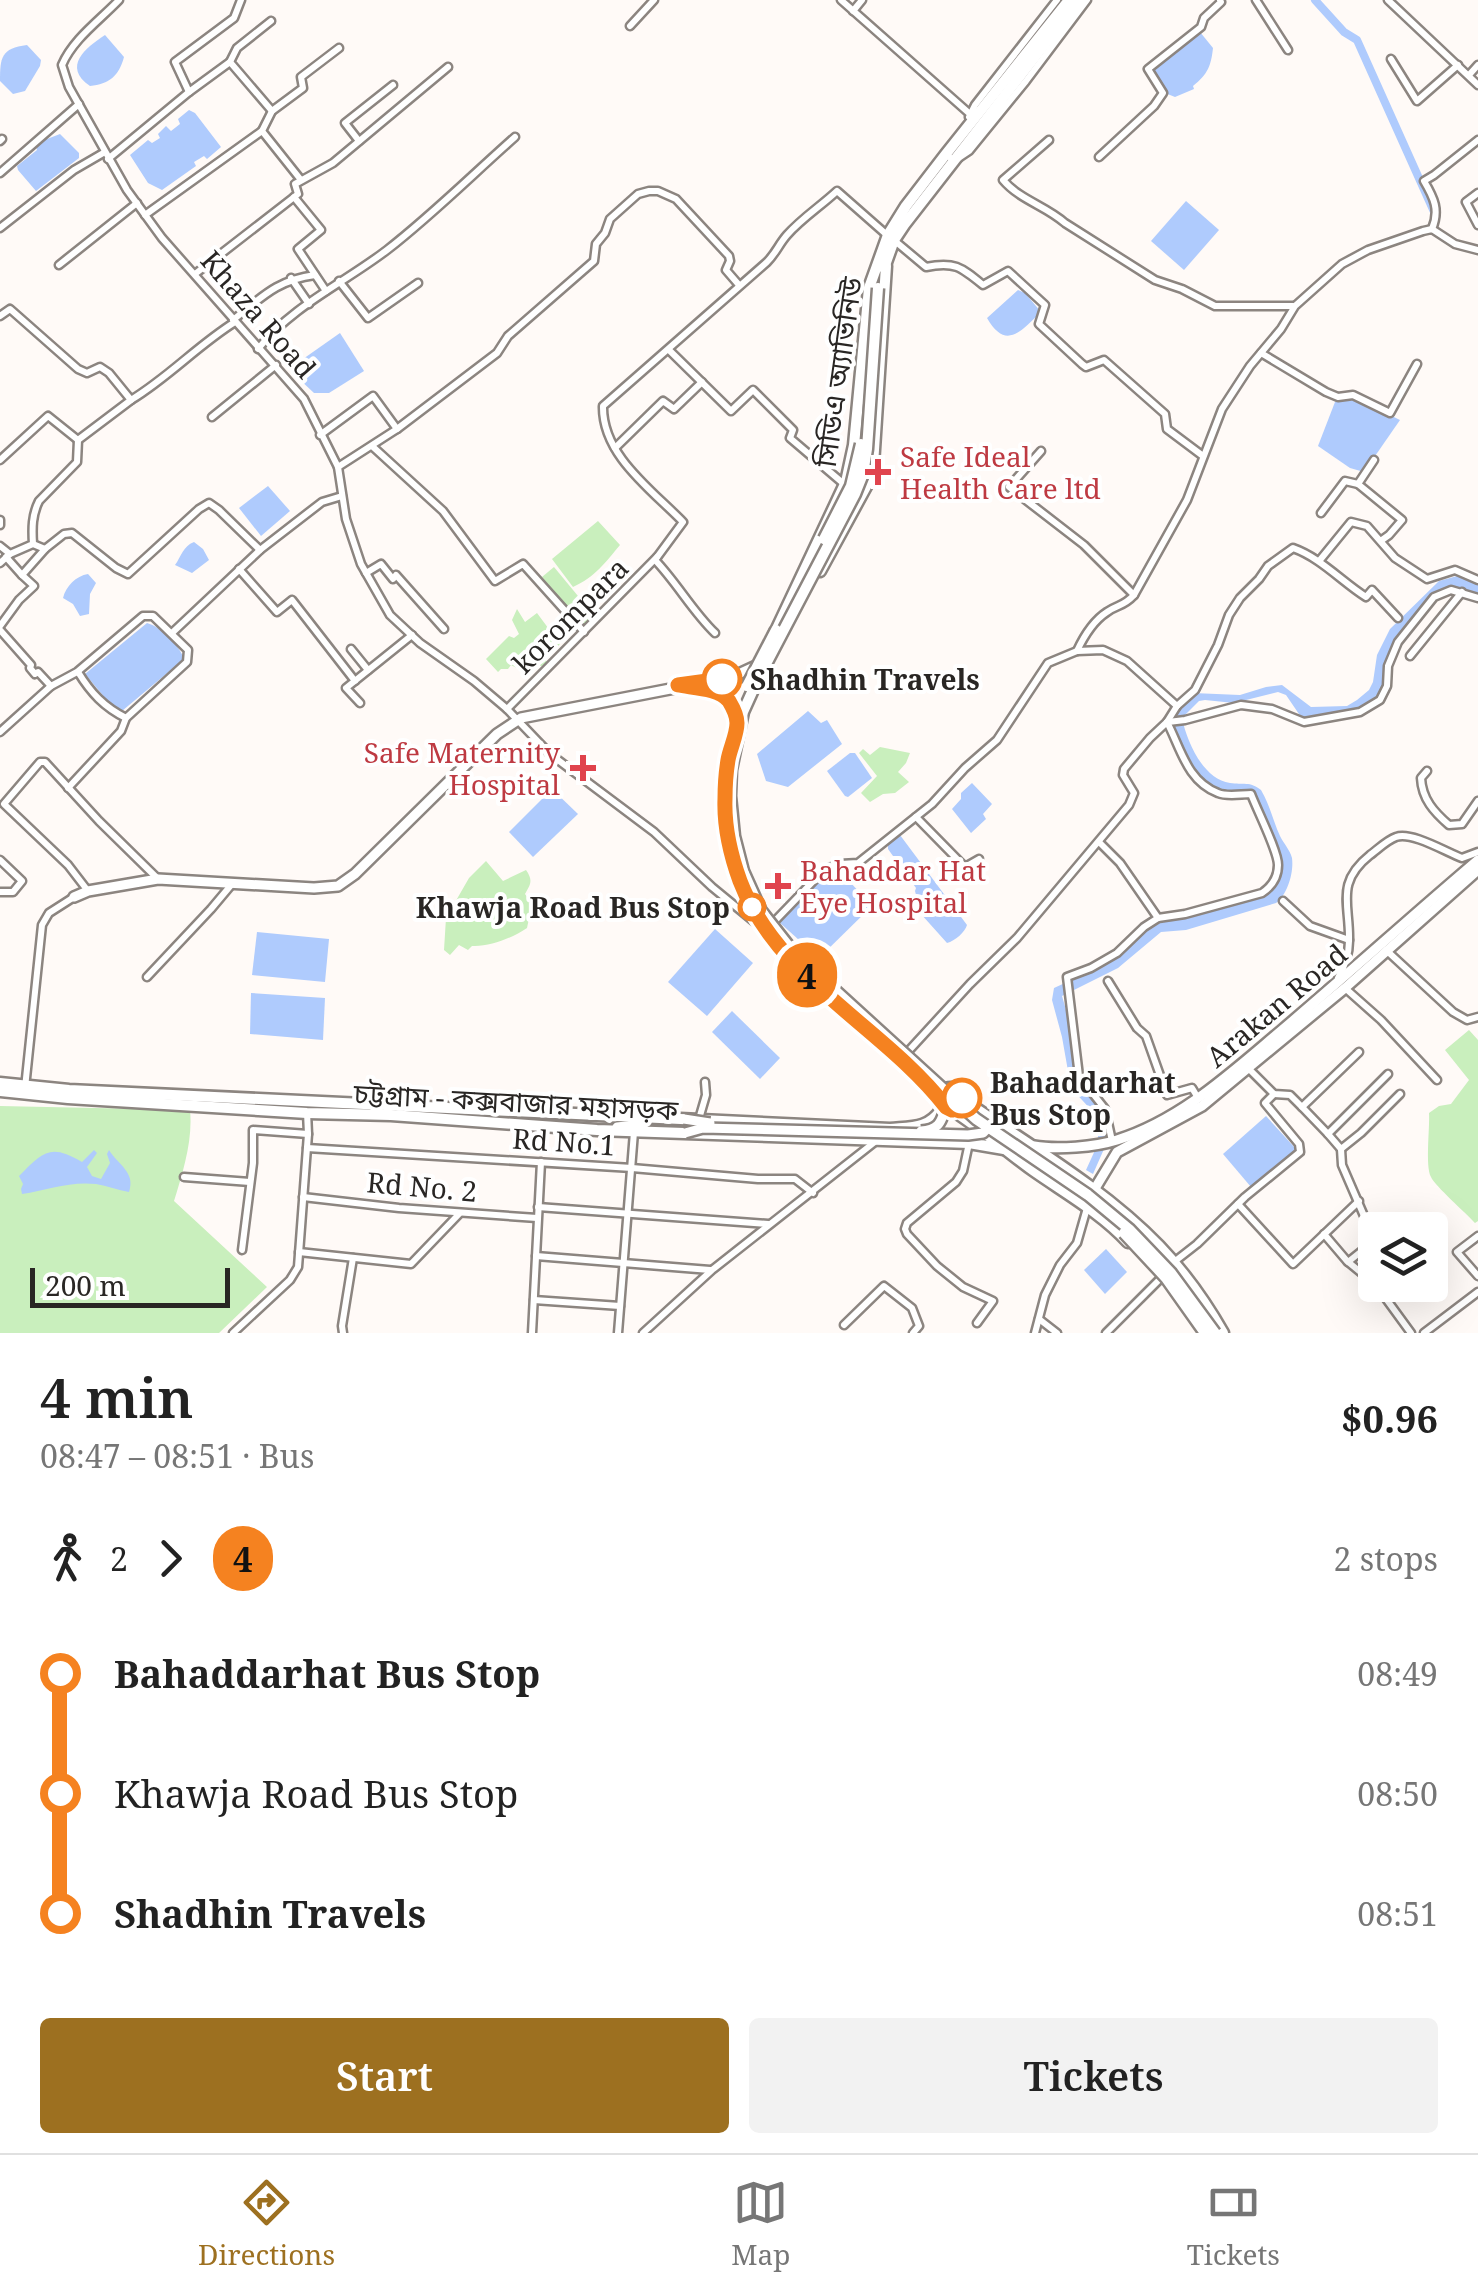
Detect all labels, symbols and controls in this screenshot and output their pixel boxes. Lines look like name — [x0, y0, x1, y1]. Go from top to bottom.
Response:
street label: Khaza Road — [193, 242, 325, 386]
street label: সিডিএ অ্যাভিনিউ — [806, 274, 870, 470]
place label: Safe Ideal Health Care ltd — [900, 437, 1101, 507]
marker: Safe Ideal Health Care ltd — [865, 459, 891, 485]
street label: korompara — [504, 549, 636, 681]
marker: Shadhin Travels — [703, 660, 741, 698]
place label: Shadhin Travels — [750, 660, 980, 698]
place label: Safe Maternity Hospital — [364, 733, 560, 803]
marker: Safe Maternity Hospital — [570, 755, 596, 781]
place label: Bahaddar Hat Eye Hospital — [800, 851, 986, 921]
marker: Bahaddar Hat Eye Hospital — [765, 873, 791, 899]
place label: Khawja Road Bus Stop — [416, 888, 730, 926]
marker: Khawja Road Bus Stop — [739, 894, 765, 920]
street label: Arakan Road — [1197, 935, 1355, 1075]
line badge: 4 — [774, 942, 840, 1008]
text: 4 — [797, 952, 817, 999]
place label: Bahaddarhat Bus Stop — [990, 1063, 1176, 1133]
street label: চট্টগ্রাম - কক্সবাজার মহাসড়ক — [352, 1073, 680, 1128]
marker: Bahaddarhat Bus Stop — [943, 1079, 981, 1117]
street label: Rd No.1 — [511, 1118, 617, 1164]
street label: Rd No. 2 — [365, 1162, 479, 1210]
map controls — [1358, 1212, 1448, 1302]
button: layers — [1358, 1212, 1448, 1302]
scale bar — [30, 1263, 230, 1308]
text: 200 m — [45, 1266, 126, 1304]
text: 4 min — [40, 1359, 194, 1434]
text: $0.96 — [1341, 1392, 1438, 1444]
text: 08:47 – 08:51 · Bus — [40, 1434, 314, 1477]
icon: walk — [40, 1531, 95, 1586]
icon: forward — [143, 1531, 198, 1586]
text: 4 — [233, 1535, 253, 1582]
text: 2 — [110, 1537, 128, 1580]
text: 2 stops — [1334, 1537, 1438, 1580]
text: Bahaddarhat Bus Stop — [114, 1647, 540, 1699]
text: 08:49 — [1357, 1652, 1438, 1695]
text: Khawja Road Bus Stop — [114, 1767, 518, 1819]
text: 08:50 — [1357, 1772, 1438, 1815]
text: Shadhin Travels — [114, 1887, 426, 1939]
text: 08:51 — [1357, 1892, 1438, 1935]
button: Start — [40, 2018, 729, 2133]
button: Tickets — [749, 2018, 1438, 2133]
tab: Directions — [198, 2175, 335, 2273]
tab: Map — [731, 2175, 790, 2273]
tab: Tickets — [1187, 2175, 1280, 2273]

